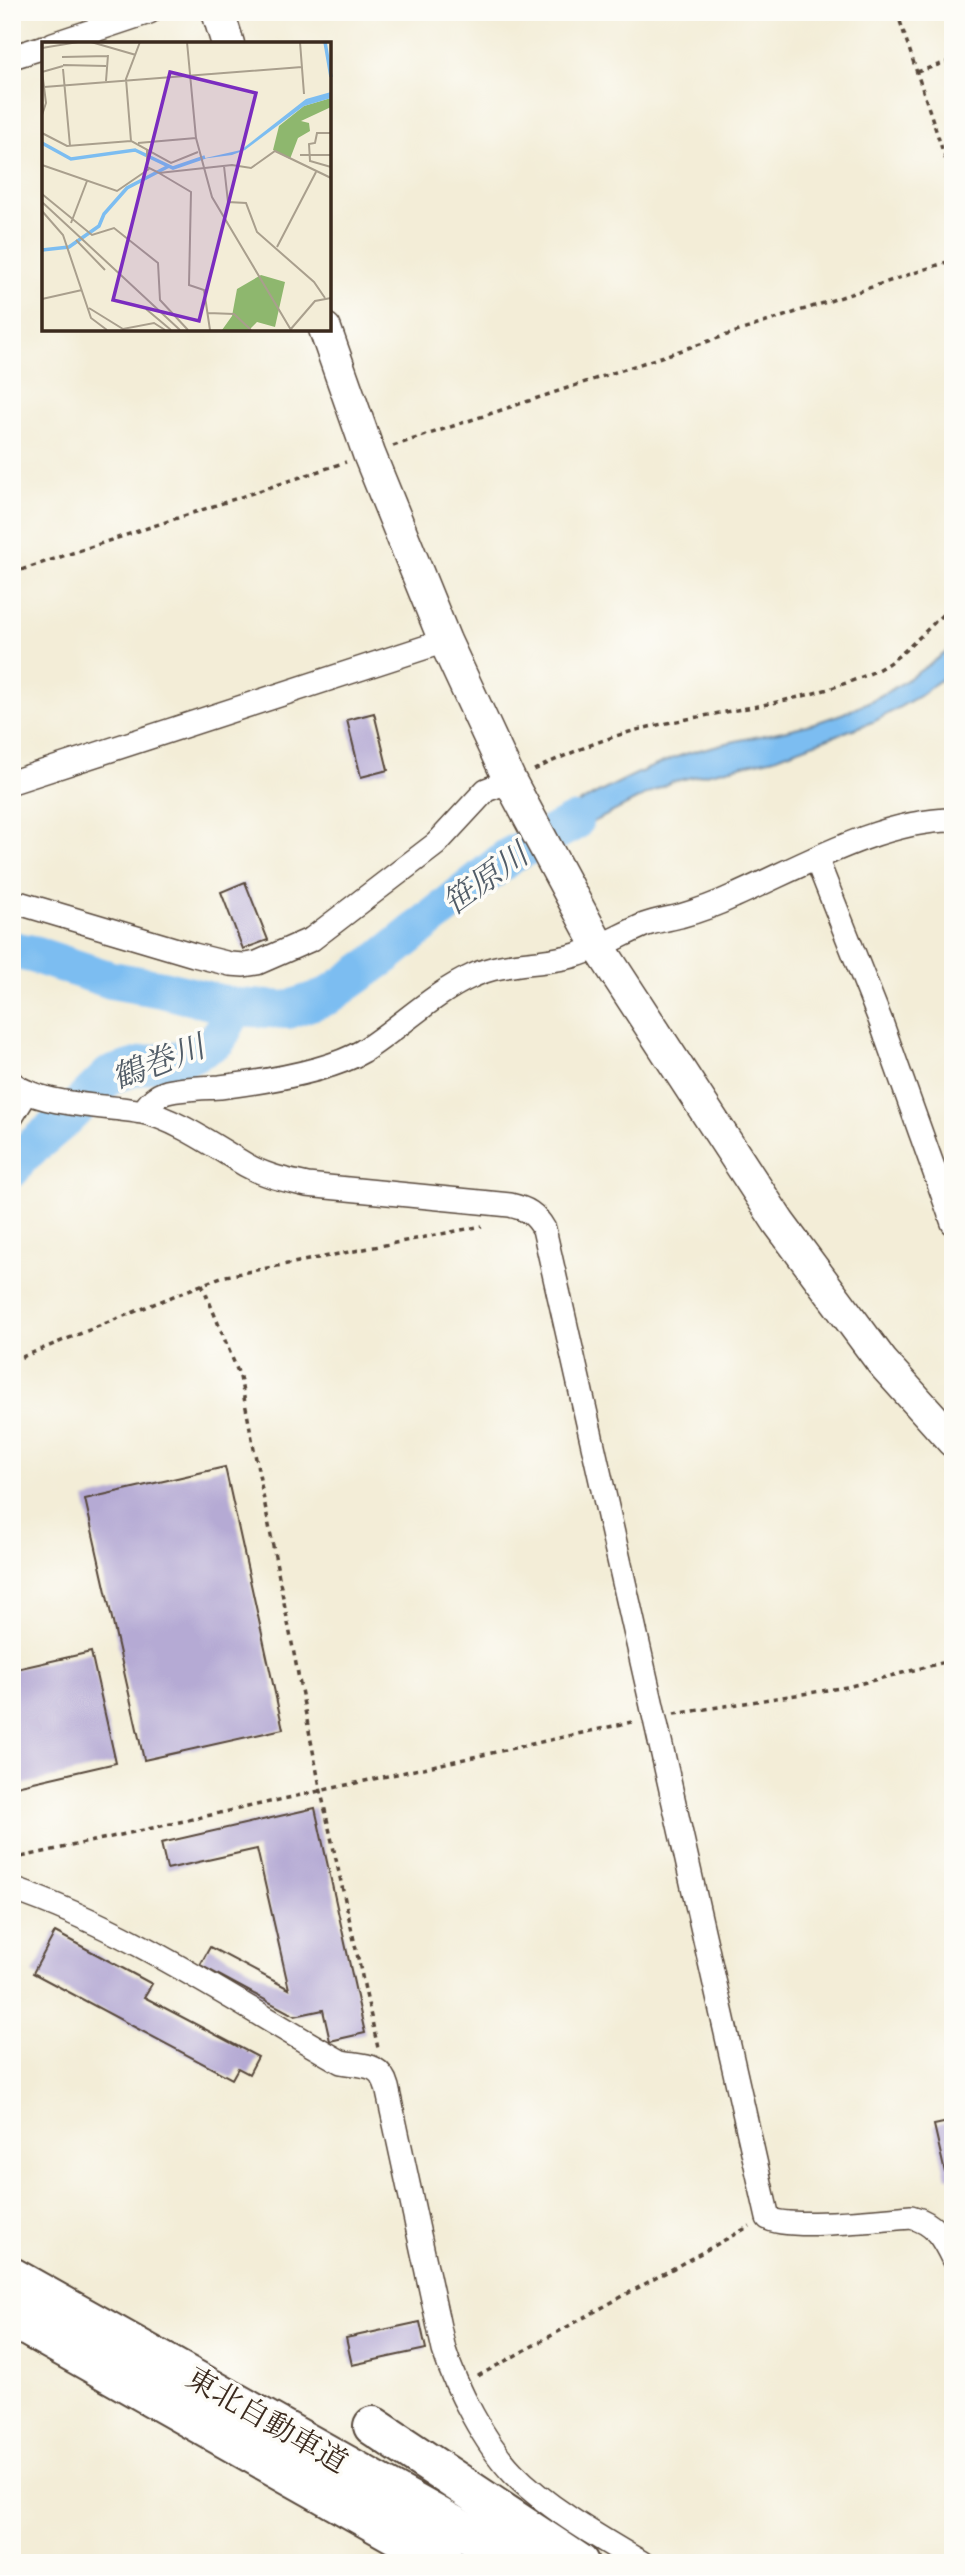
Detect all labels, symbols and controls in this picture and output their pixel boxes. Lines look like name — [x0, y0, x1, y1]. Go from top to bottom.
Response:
inset map — [42, 42, 331, 331]
water label: 笹原川 — [434, 832, 540, 926]
water label: 鶴巻川 — [106, 1024, 214, 1101]
street label: 東北自動車道 — [179, 2358, 355, 2483]

